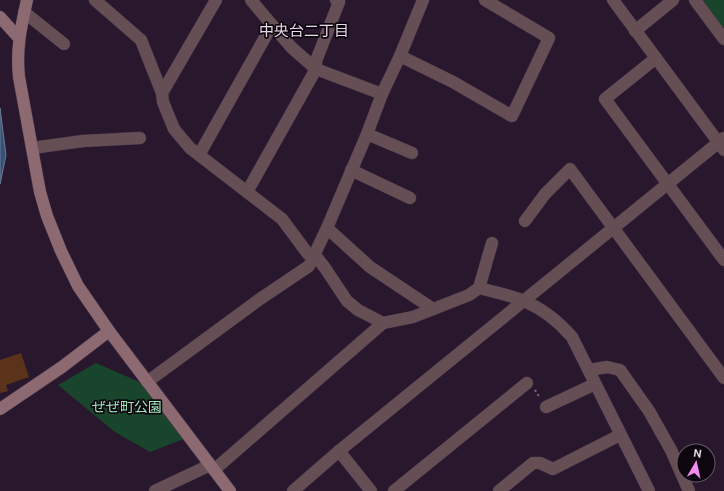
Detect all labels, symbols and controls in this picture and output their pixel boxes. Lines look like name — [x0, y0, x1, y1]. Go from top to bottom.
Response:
district label: 中央台二丁目 — [259, 21, 349, 41]
park label: ぜぜ町公園 — [92, 398, 162, 416]
north arrow — [676, 443, 716, 483]
text: N — [693, 446, 703, 461]

